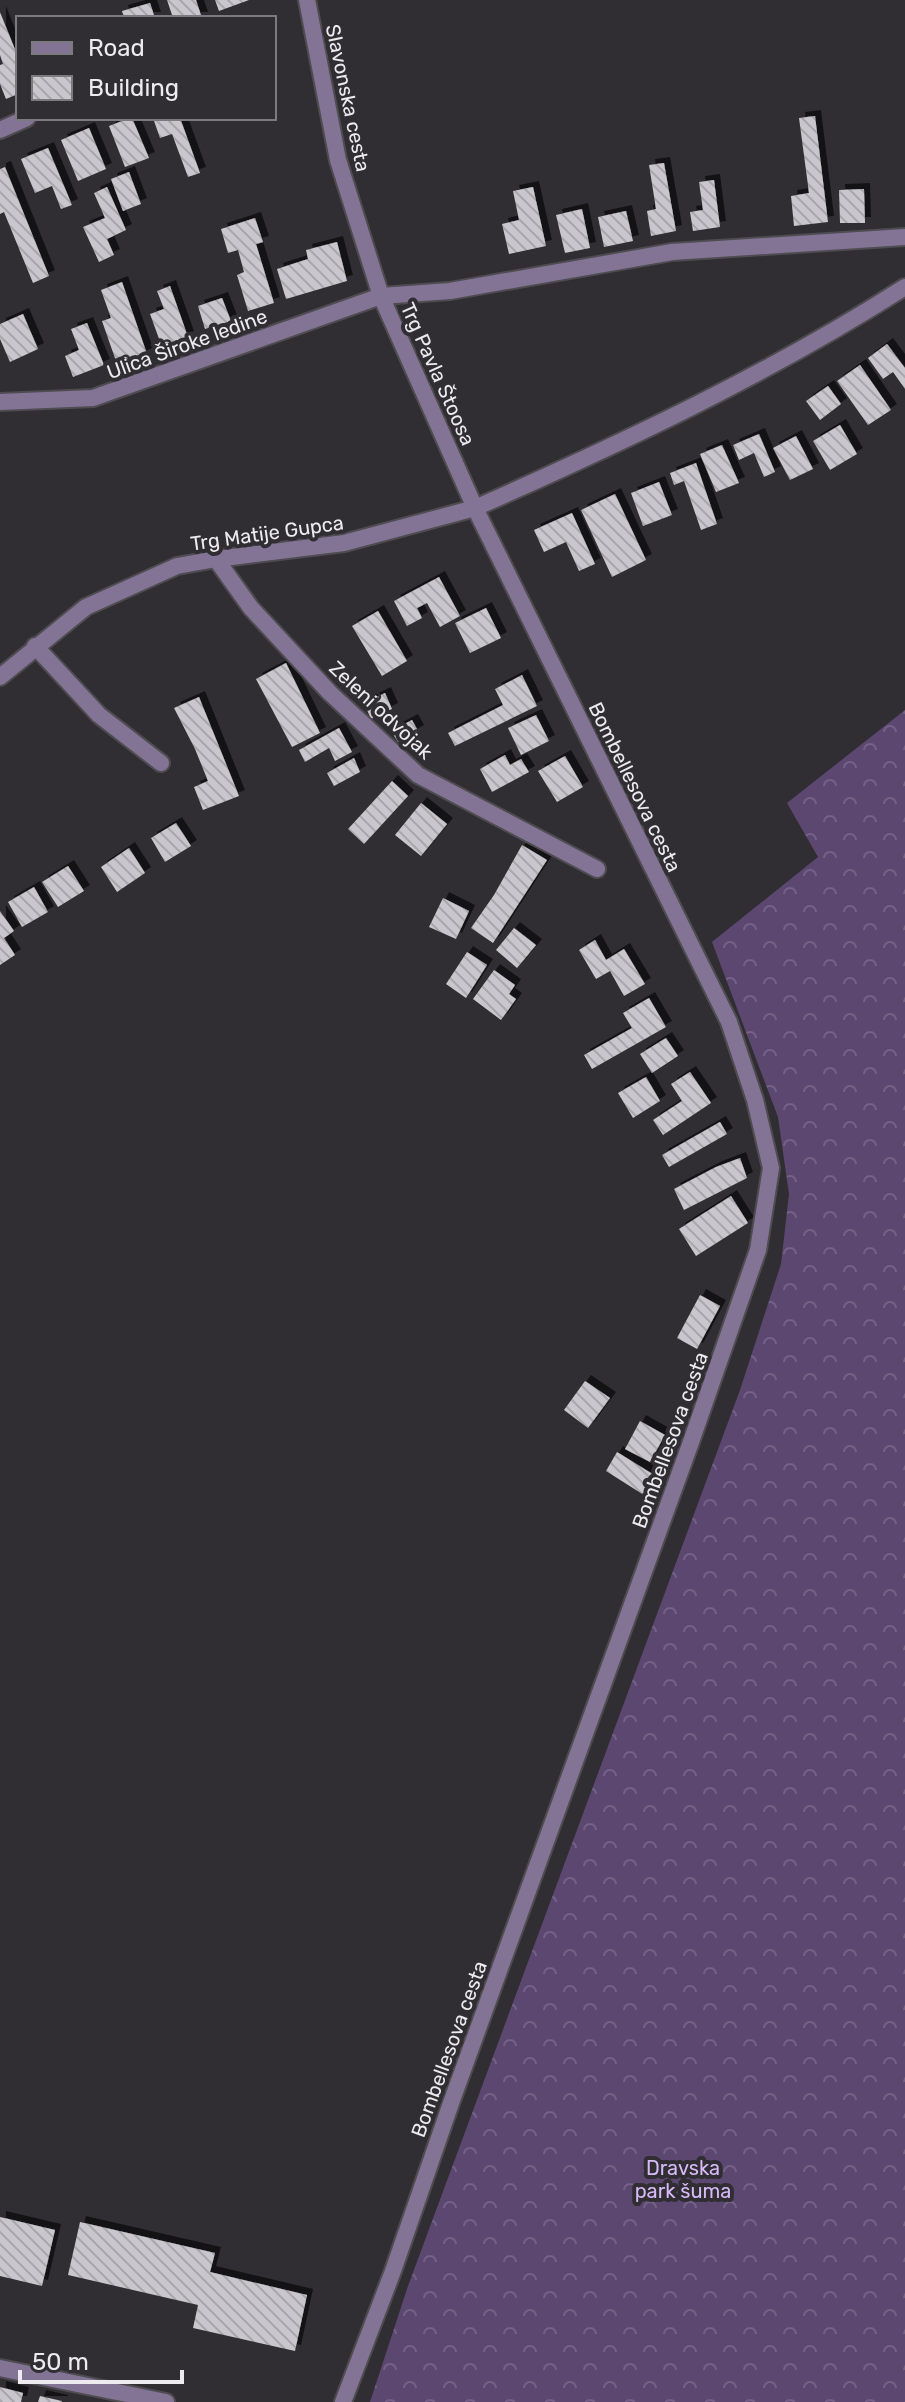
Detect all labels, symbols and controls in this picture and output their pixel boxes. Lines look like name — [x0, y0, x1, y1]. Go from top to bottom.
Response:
legend — [16, 16, 276, 120]
street label: Slavonska cesta — [321, 22, 375, 174]
text: Road — [88, 34, 145, 62]
text: Building — [88, 74, 179, 102]
street label: Trg Pavla Štoosa — [396, 299, 480, 449]
street label: Ulica Široke ledine — [104, 304, 270, 384]
street label: Trg Matije Gupca — [189, 510, 345, 556]
street label: Zeleni odvojak — [324, 656, 438, 765]
street label: Bombellesova cesta — [583, 698, 687, 876]
street label: Bombellesova cesta — [627, 1349, 713, 1531]
street label: Bombellesova cesta — [406, 1958, 492, 2140]
park label: Dravska park šuma — [635, 2156, 731, 2203]
scale bar — [20, 2334, 182, 2384]
text: 50 m — [32, 2348, 89, 2376]

